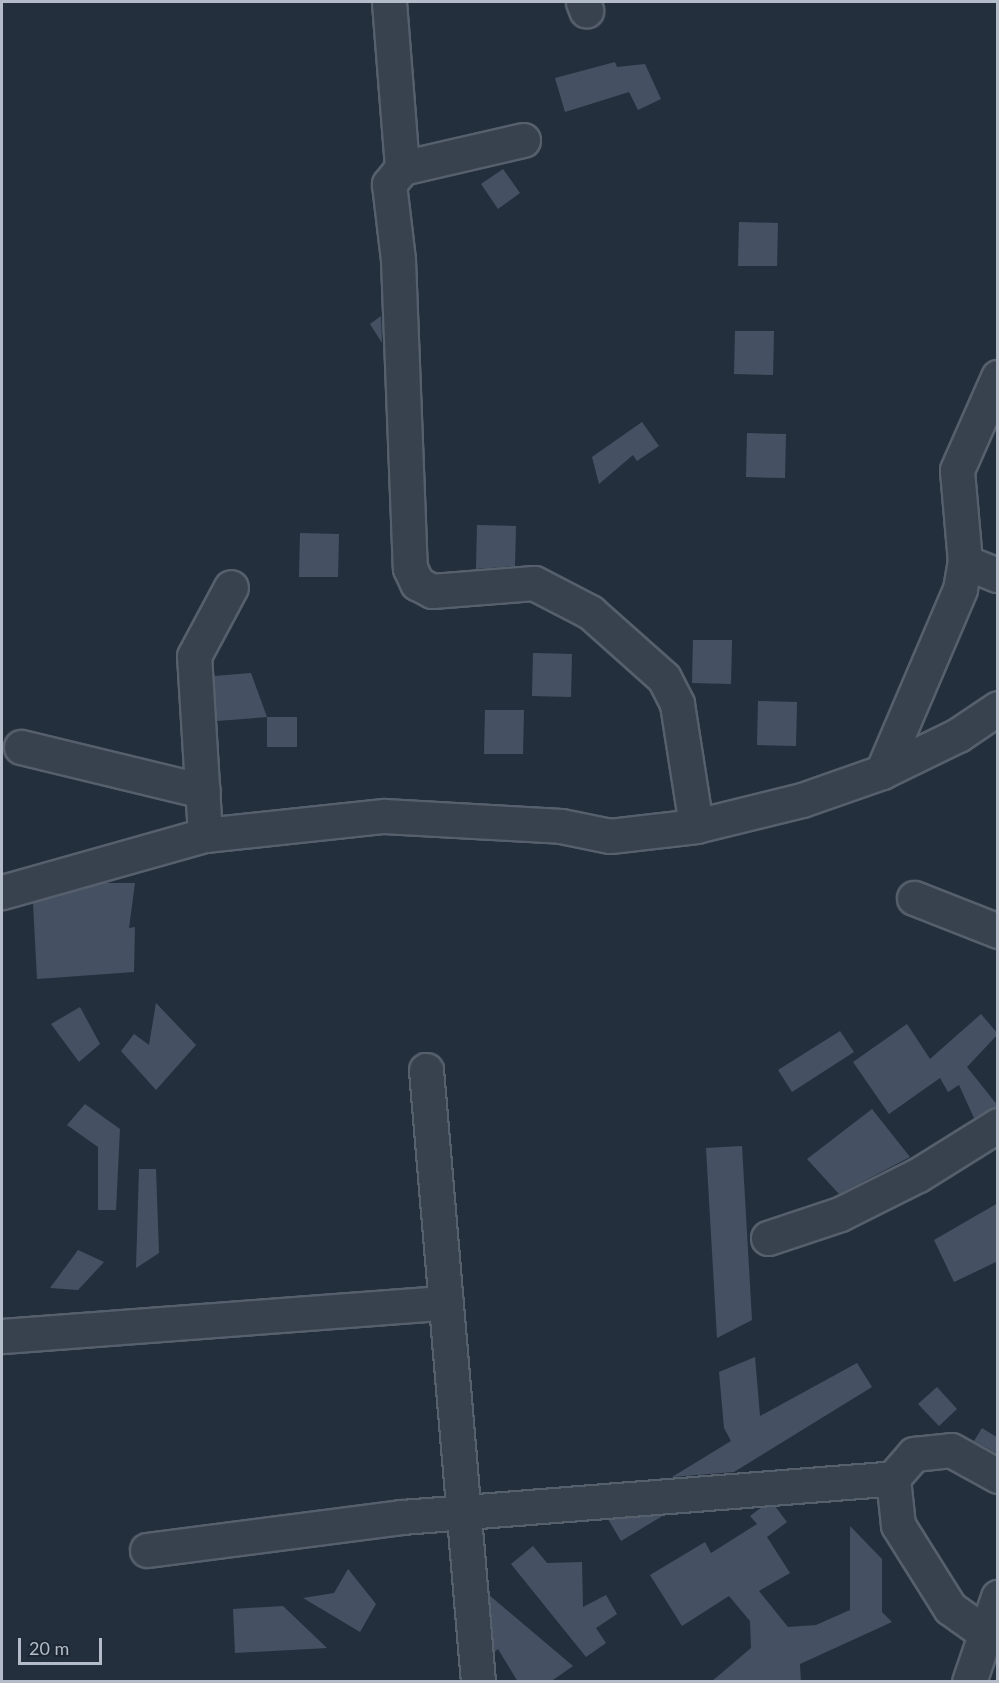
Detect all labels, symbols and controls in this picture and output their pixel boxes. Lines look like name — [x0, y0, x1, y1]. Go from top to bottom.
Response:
scale bar — [21, 1626, 105, 1664]
text: 20 m — [29, 1637, 69, 1659]

